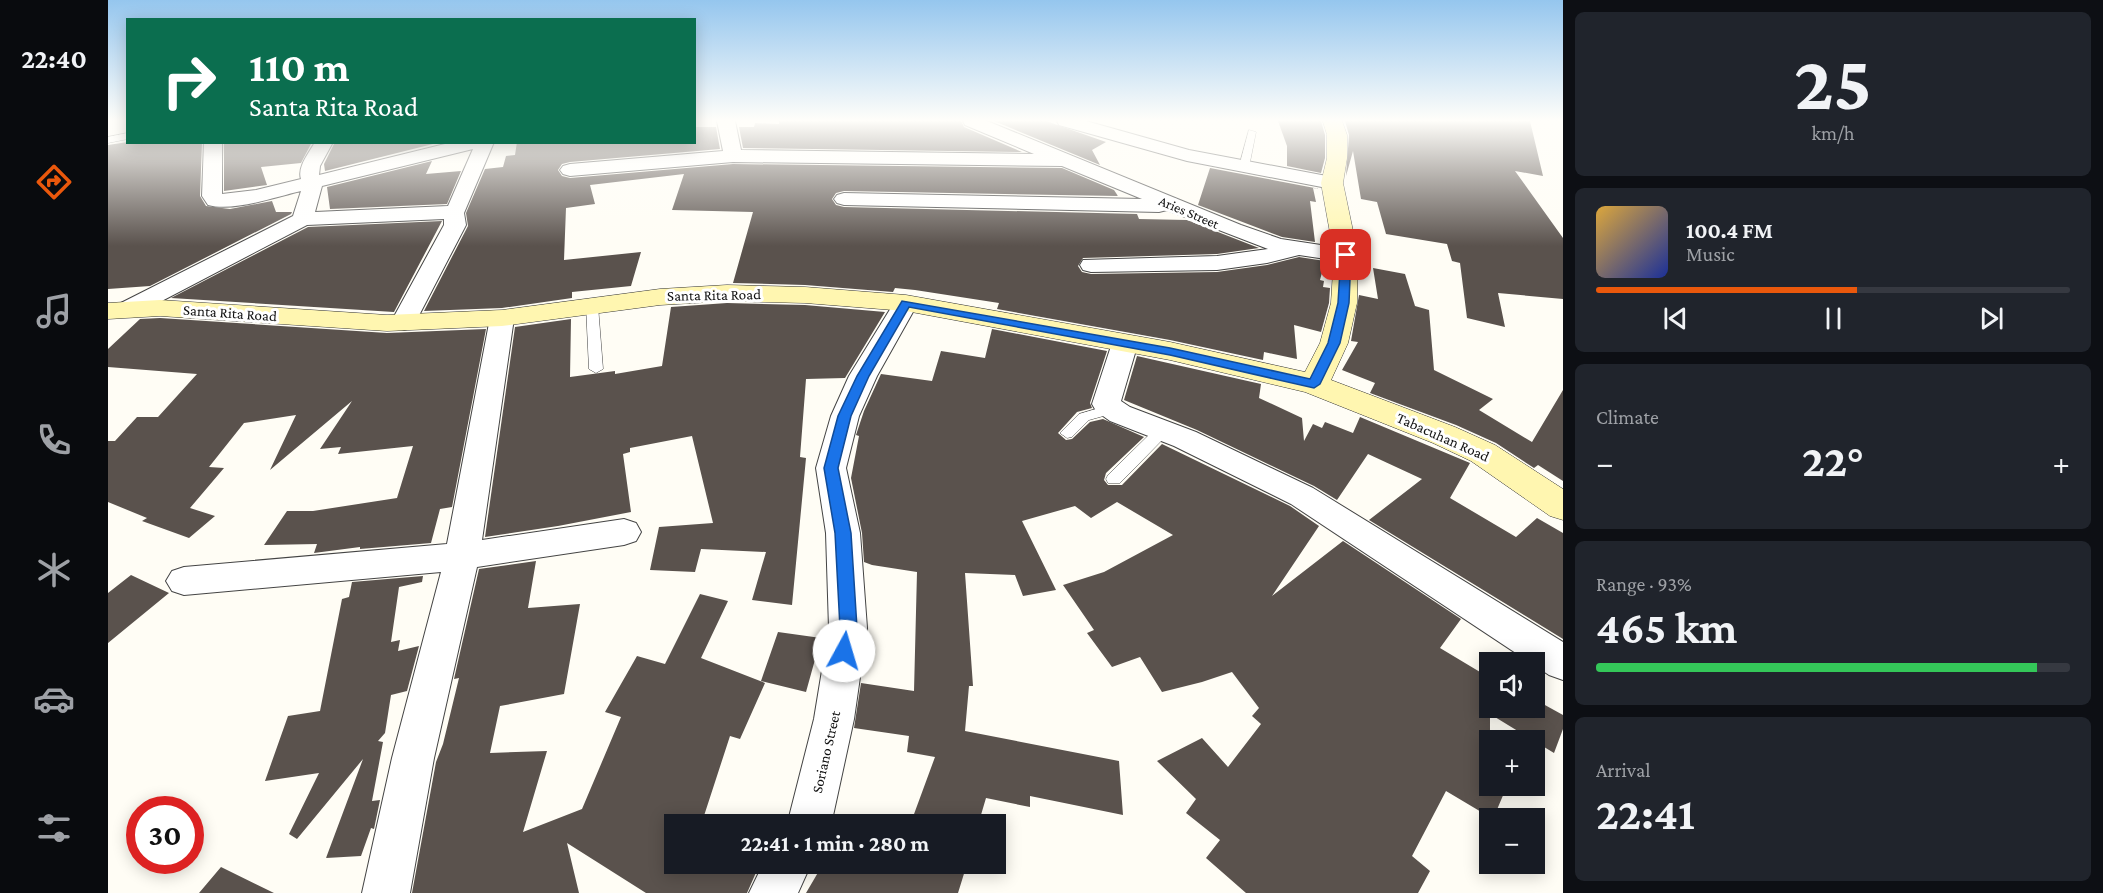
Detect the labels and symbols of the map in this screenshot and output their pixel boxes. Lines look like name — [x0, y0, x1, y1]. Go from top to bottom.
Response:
street label: Aries Street — [1157, 192, 1222, 232]
pin — [1320, 229, 1371, 280]
street label: Santa Rita Road — [667, 286, 761, 304]
street label: Santa Rita Road — [183, 302, 278, 324]
street label: Tabacuhan Road — [1394, 409, 1492, 465]
position arrow — [812, 619, 876, 683]
street label: Soriano Street — [809, 708, 843, 795]
speed limit sign: 30 — [126, 796, 204, 874]

